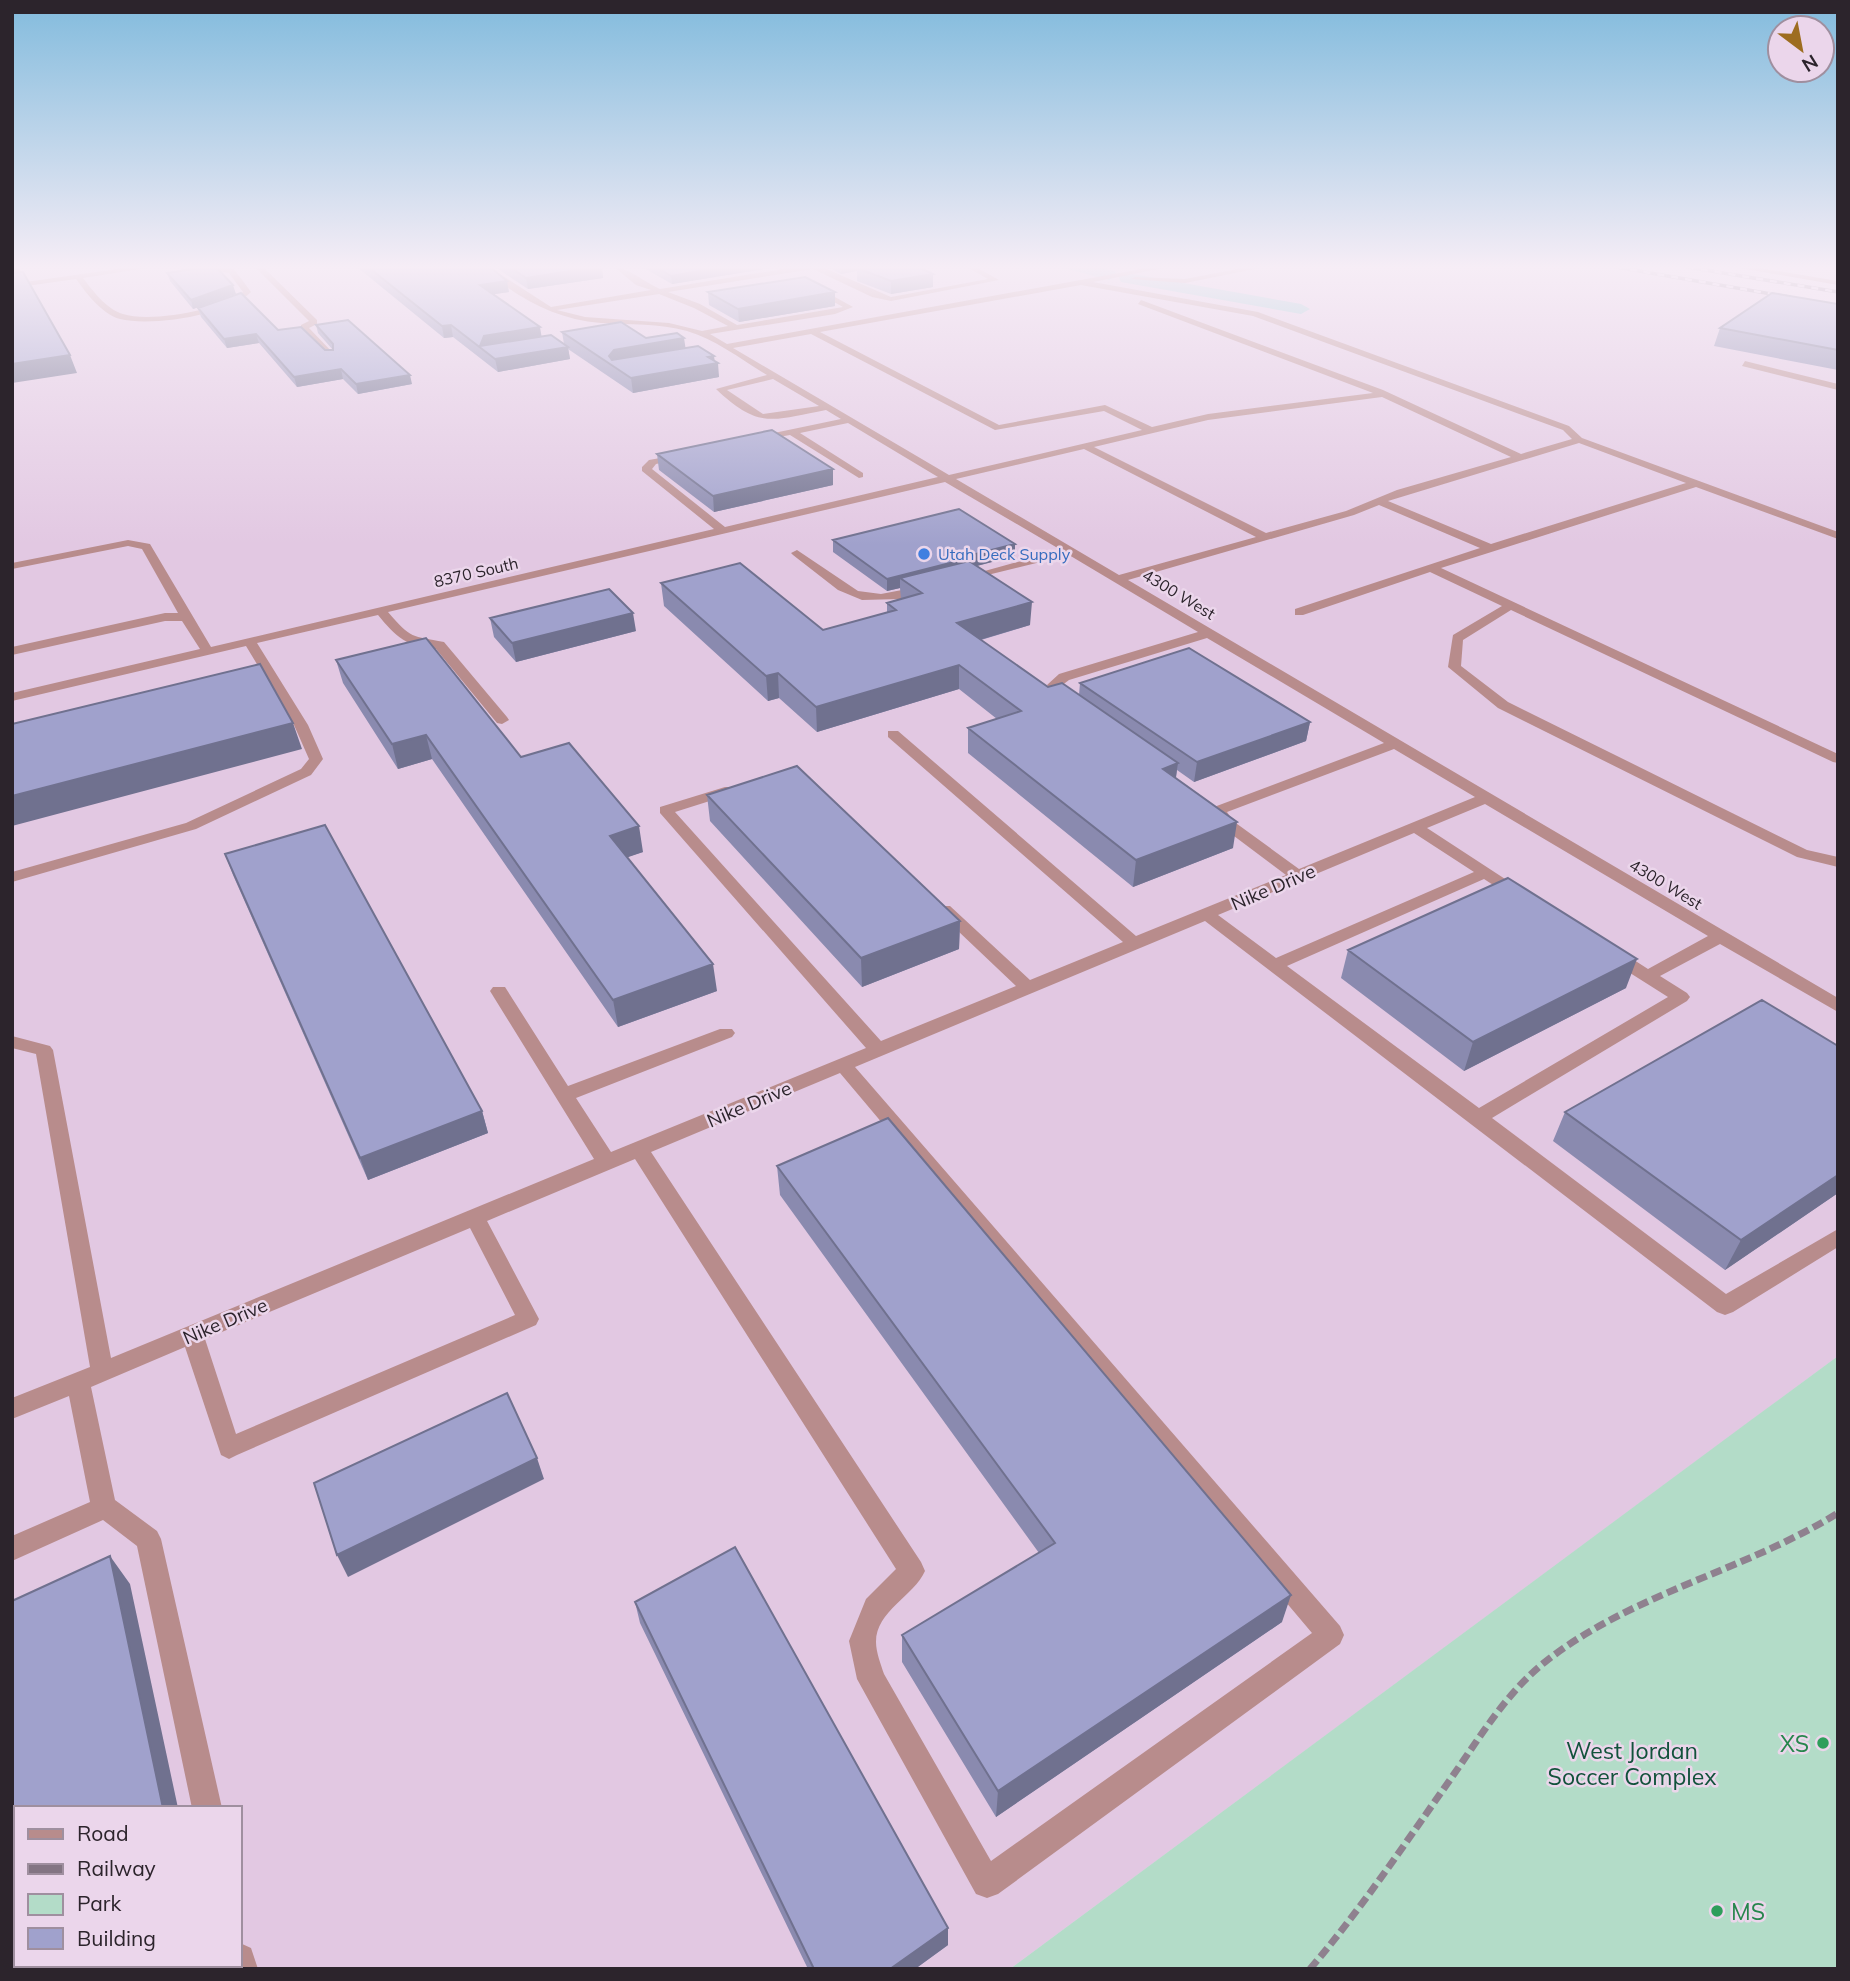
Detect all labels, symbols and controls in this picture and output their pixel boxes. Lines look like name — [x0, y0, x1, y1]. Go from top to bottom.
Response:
north arrow — [1766, 14, 1836, 84]
text: N — [1798, 49, 1822, 77]
place label: Utah Deck Supply — [938, 544, 1071, 564]
marker: Utah Deck Supply — [916, 546, 932, 562]
street label: 8370 South — [432, 553, 520, 591]
street label: 4300 West — [1139, 564, 1219, 624]
street label: 4300 West — [1626, 854, 1706, 914]
street label: Nike Drive — [1227, 858, 1319, 916]
street label: Nike Drive — [703, 1075, 795, 1133]
street label: Nike Drive — [179, 1292, 271, 1350]
place label: XS — [1780, 1729, 1809, 1758]
marker: XS — [1815, 1735, 1831, 1751]
park label: West Jordan Soccer Complex — [1548, 1736, 1717, 1791]
legend — [14, 1806, 242, 1967]
text: Road — [77, 1820, 128, 1846]
text: Railway — [77, 1855, 156, 1881]
text: Park — [77, 1890, 121, 1916]
place label: MS — [1731, 1897, 1765, 1926]
marker: MS — [1709, 1903, 1725, 1919]
text: Building — [77, 1925, 156, 1951]

